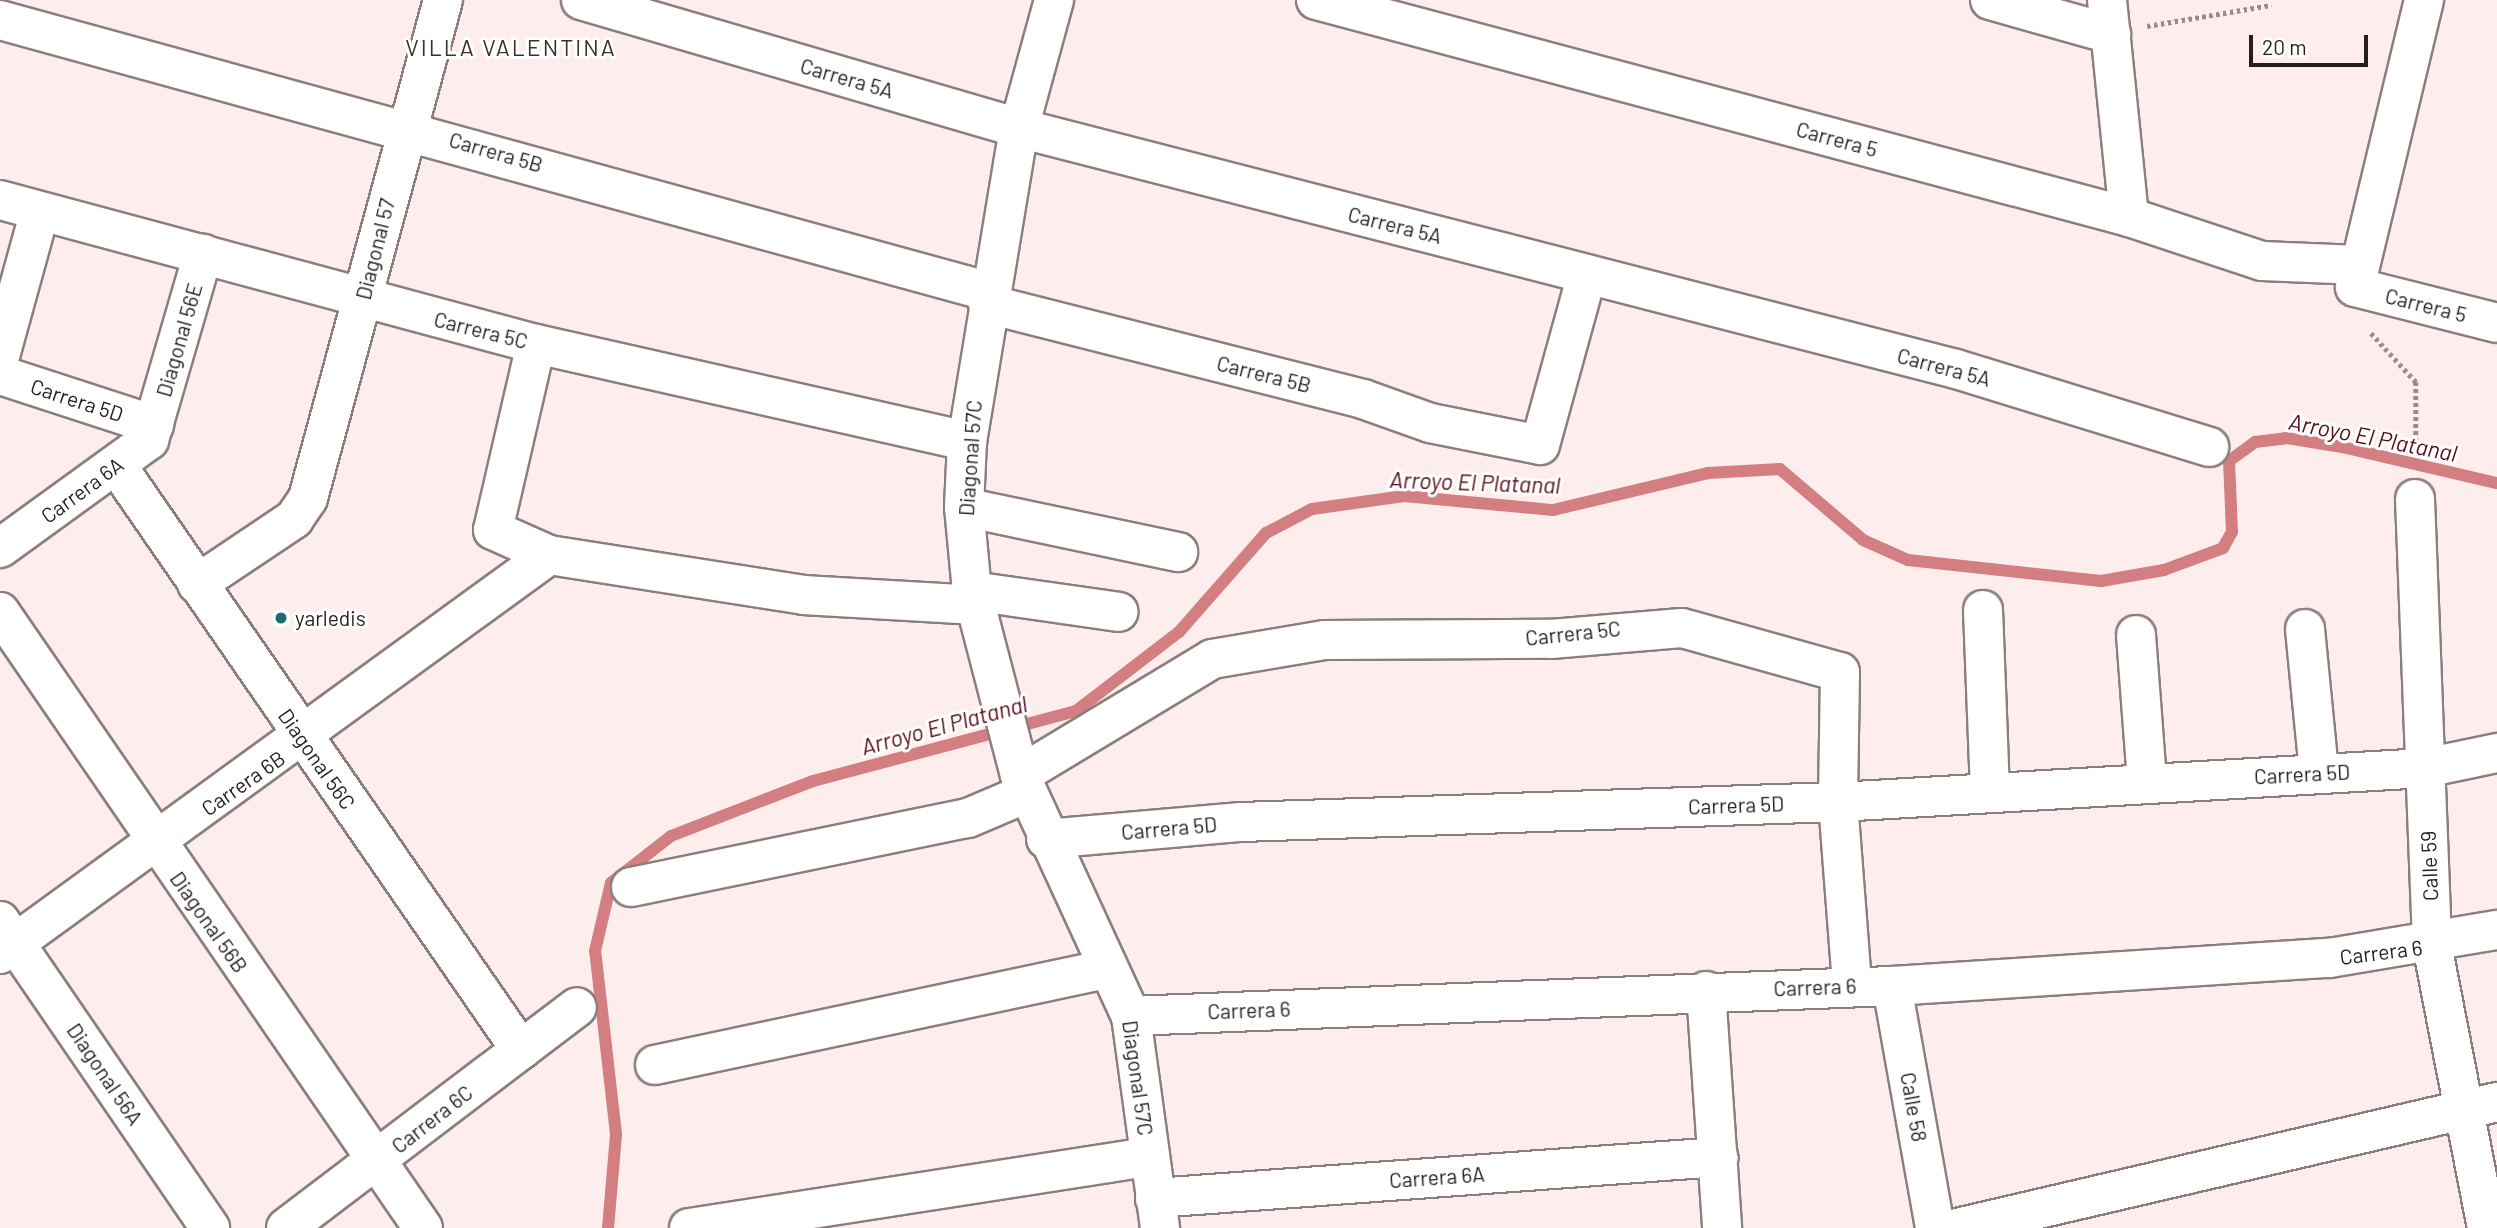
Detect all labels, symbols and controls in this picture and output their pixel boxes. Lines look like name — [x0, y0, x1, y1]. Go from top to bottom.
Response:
scale bar — [2252, 21, 2371, 65]
district label: VILLA VALENTINA — [407, 33, 615, 61]
text: 20 m — [2262, 34, 2307, 59]
street label: Carrera 5A — [797, 53, 897, 103]
street label: Carrera 5 — [1794, 116, 1880, 162]
street label: Carrera 5B — [446, 127, 546, 177]
street label: Diagonal 57 — [350, 196, 400, 302]
street label: Carrera 5A — [1345, 201, 1445, 249]
street label: Diagonal 56E — [151, 280, 207, 400]
street label: Carrera 5 — [2383, 283, 2469, 327]
street label: Carrera 5C — [431, 306, 531, 354]
street label: Carrera 5A — [1894, 342, 1994, 392]
street label: Carrera 5B — [1214, 350, 1314, 398]
street label: Carrera 5D — [27, 373, 127, 427]
street label: Diagonal 57C — [953, 399, 987, 517]
water label: Arroyo El Platanal — [2286, 407, 2460, 467]
street label: Carrera 6A — [36, 452, 128, 528]
water label: Arroyo El Platanal — [1389, 465, 1561, 499]
place label: yarledis — [295, 605, 366, 631]
marker: yarledis — [273, 610, 289, 626]
street label: Carrera 5C — [1524, 615, 1622, 651]
water label: Arroyo El Platanal — [858, 690, 1030, 760]
street label: Diagonal 56C — [273, 704, 361, 814]
street label: Carrera 6B — [196, 745, 290, 821]
street label: Carrera 5D — [2253, 759, 2351, 789]
street label: Carrera 5D — [1688, 791, 1784, 819]
street label: Carrera 5D — [1120, 811, 1218, 845]
street label: Calle 59 — [2415, 831, 2443, 901]
street label: Diagonal 56B — [165, 867, 253, 977]
street label: Carrera 6 — [2338, 934, 2424, 970]
street label: Carrera 6 — [1773, 973, 1857, 1001]
street label: Carrera 6 — [1207, 996, 1291, 1024]
street label: Diagonal 56A — [62, 1018, 148, 1130]
street label: Diagonal 57C — [1117, 1019, 1159, 1137]
street label: Calle 58 — [1896, 1070, 1932, 1144]
street label: Carrera 6C — [386, 1080, 478, 1158]
street label: Carrera 6A — [1388, 1161, 1486, 1193]

